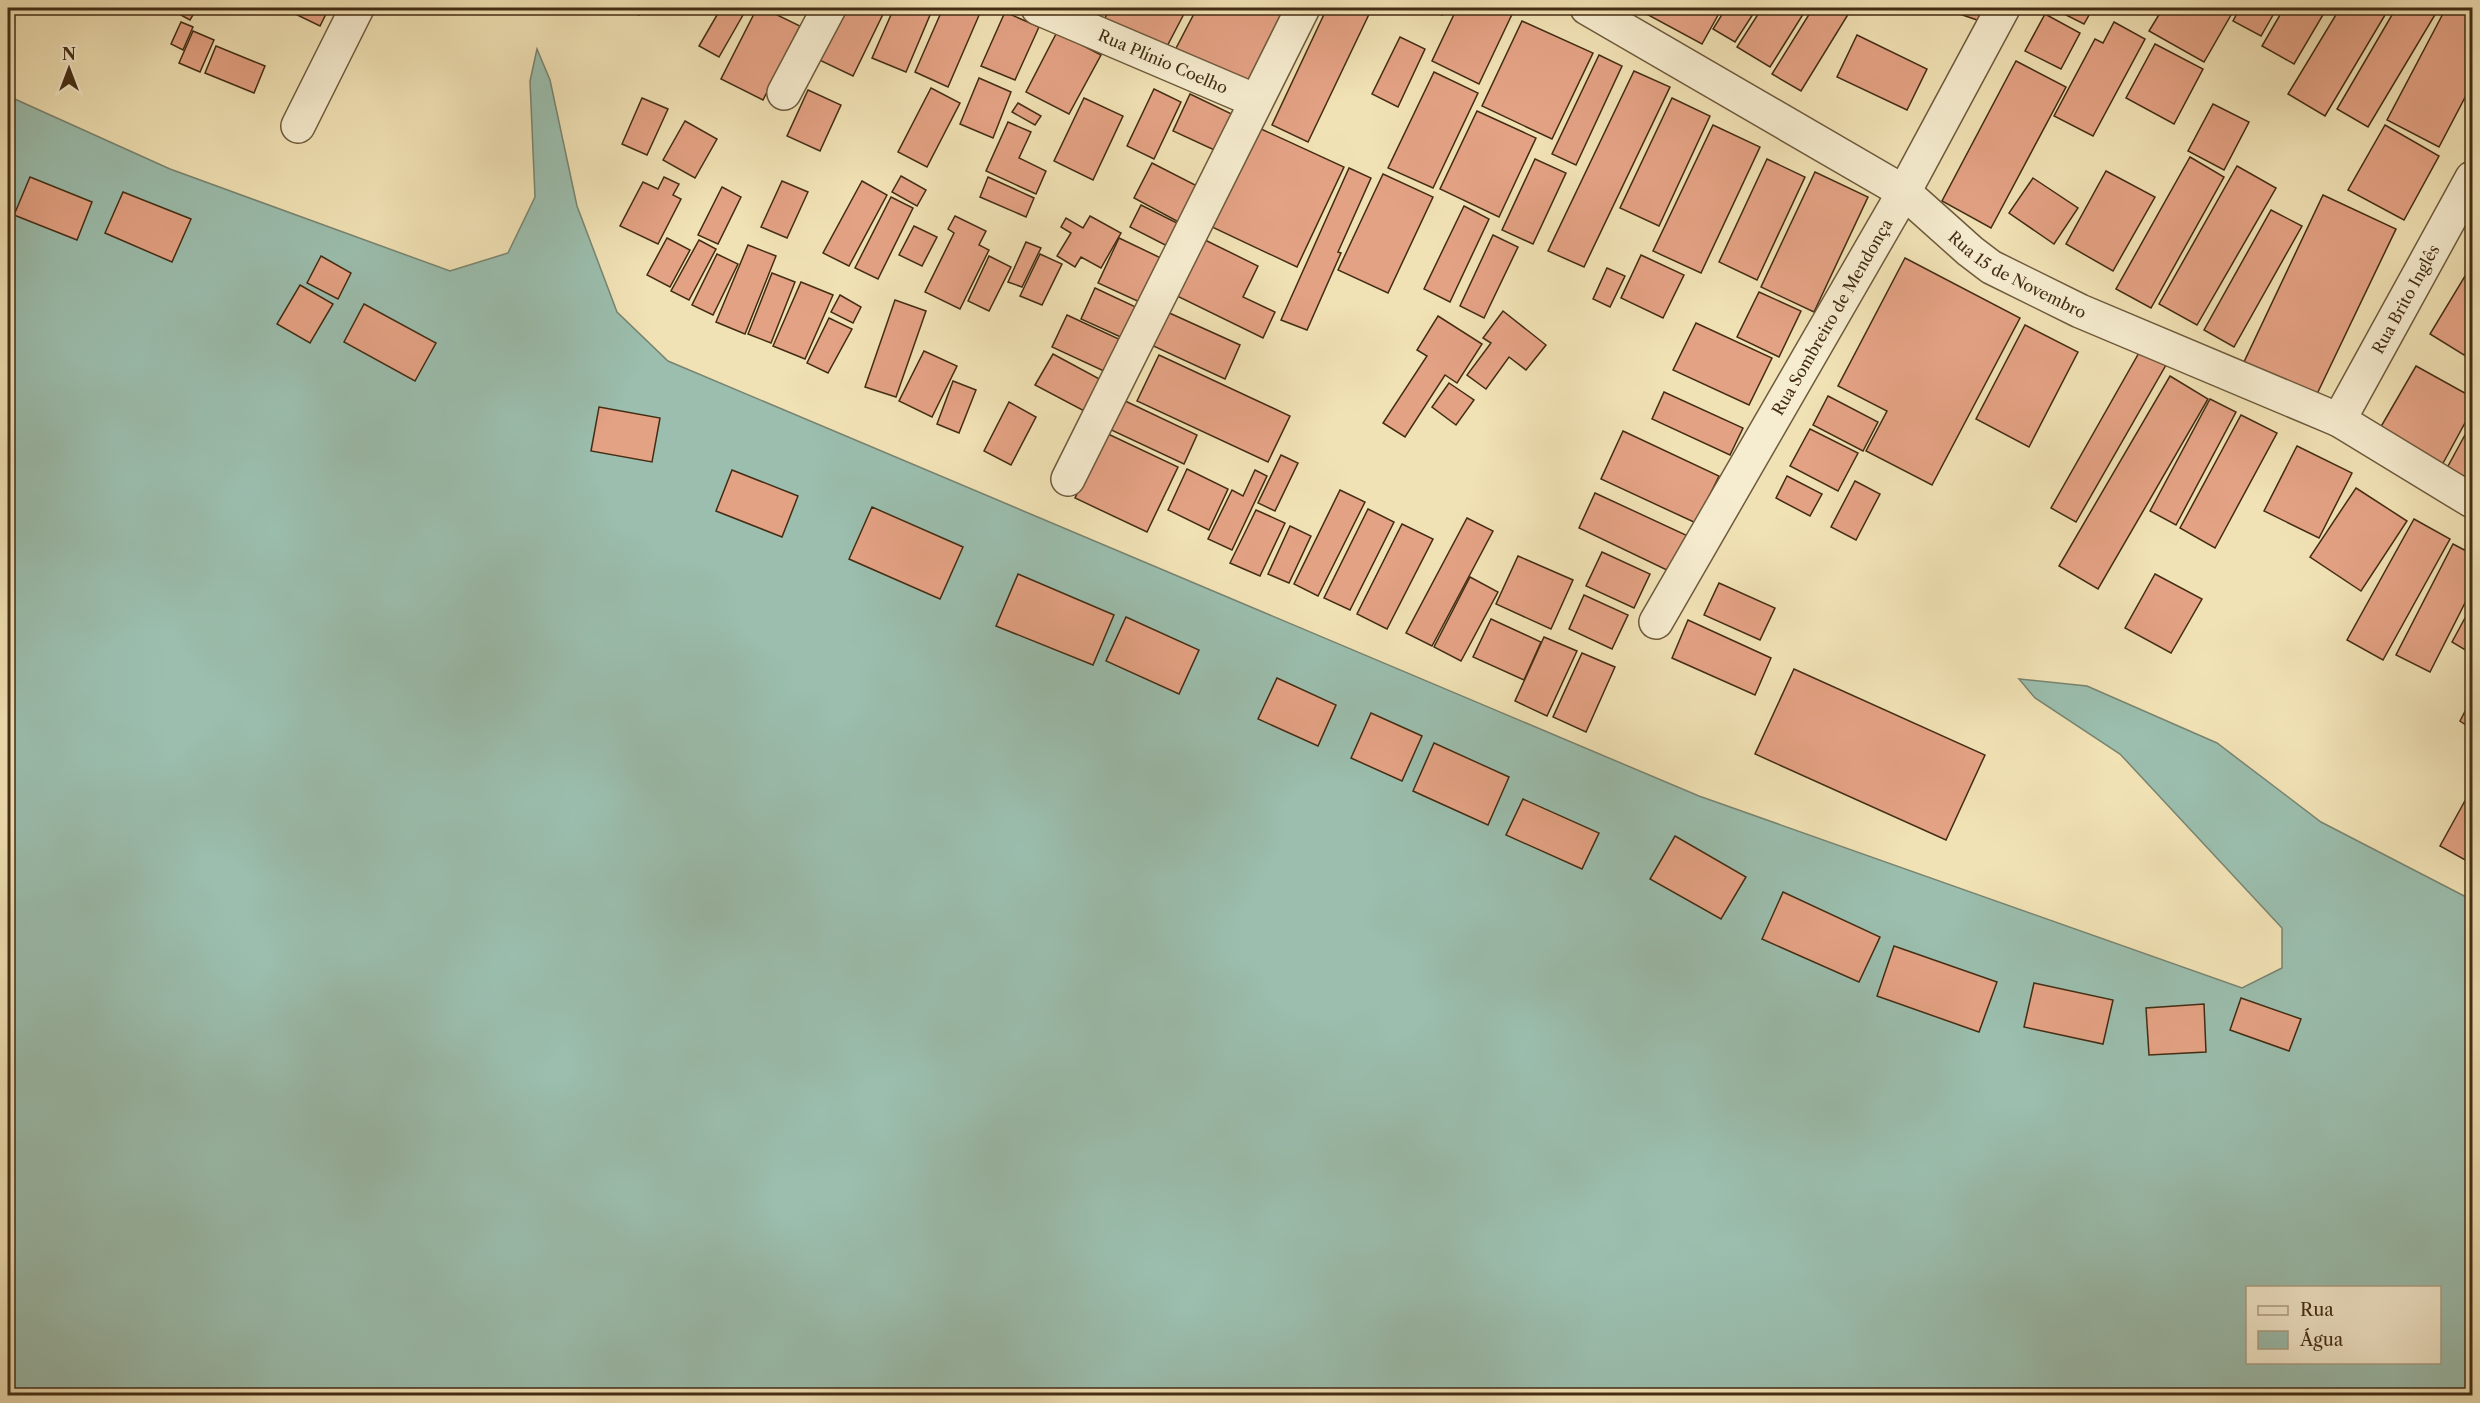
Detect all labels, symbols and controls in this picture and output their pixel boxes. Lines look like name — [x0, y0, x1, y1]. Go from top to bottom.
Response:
street label: Rua Plínio Coelho — [1095, 25, 1231, 98]
north arrow — [39, 39, 99, 99]
text: N — [62, 44, 76, 64]
street label: Rua Sombreiro de Mendonça — [1767, 215, 1897, 419]
street label: Rua 15 de Novembro — [1944, 226, 2089, 323]
street label: Rua Brito Inglês — [2367, 241, 2444, 357]
legend — [2246, 1286, 2441, 1364]
text: Rua — [2300, 1299, 2334, 1321]
text: Água — [2299, 1328, 2344, 1351]

